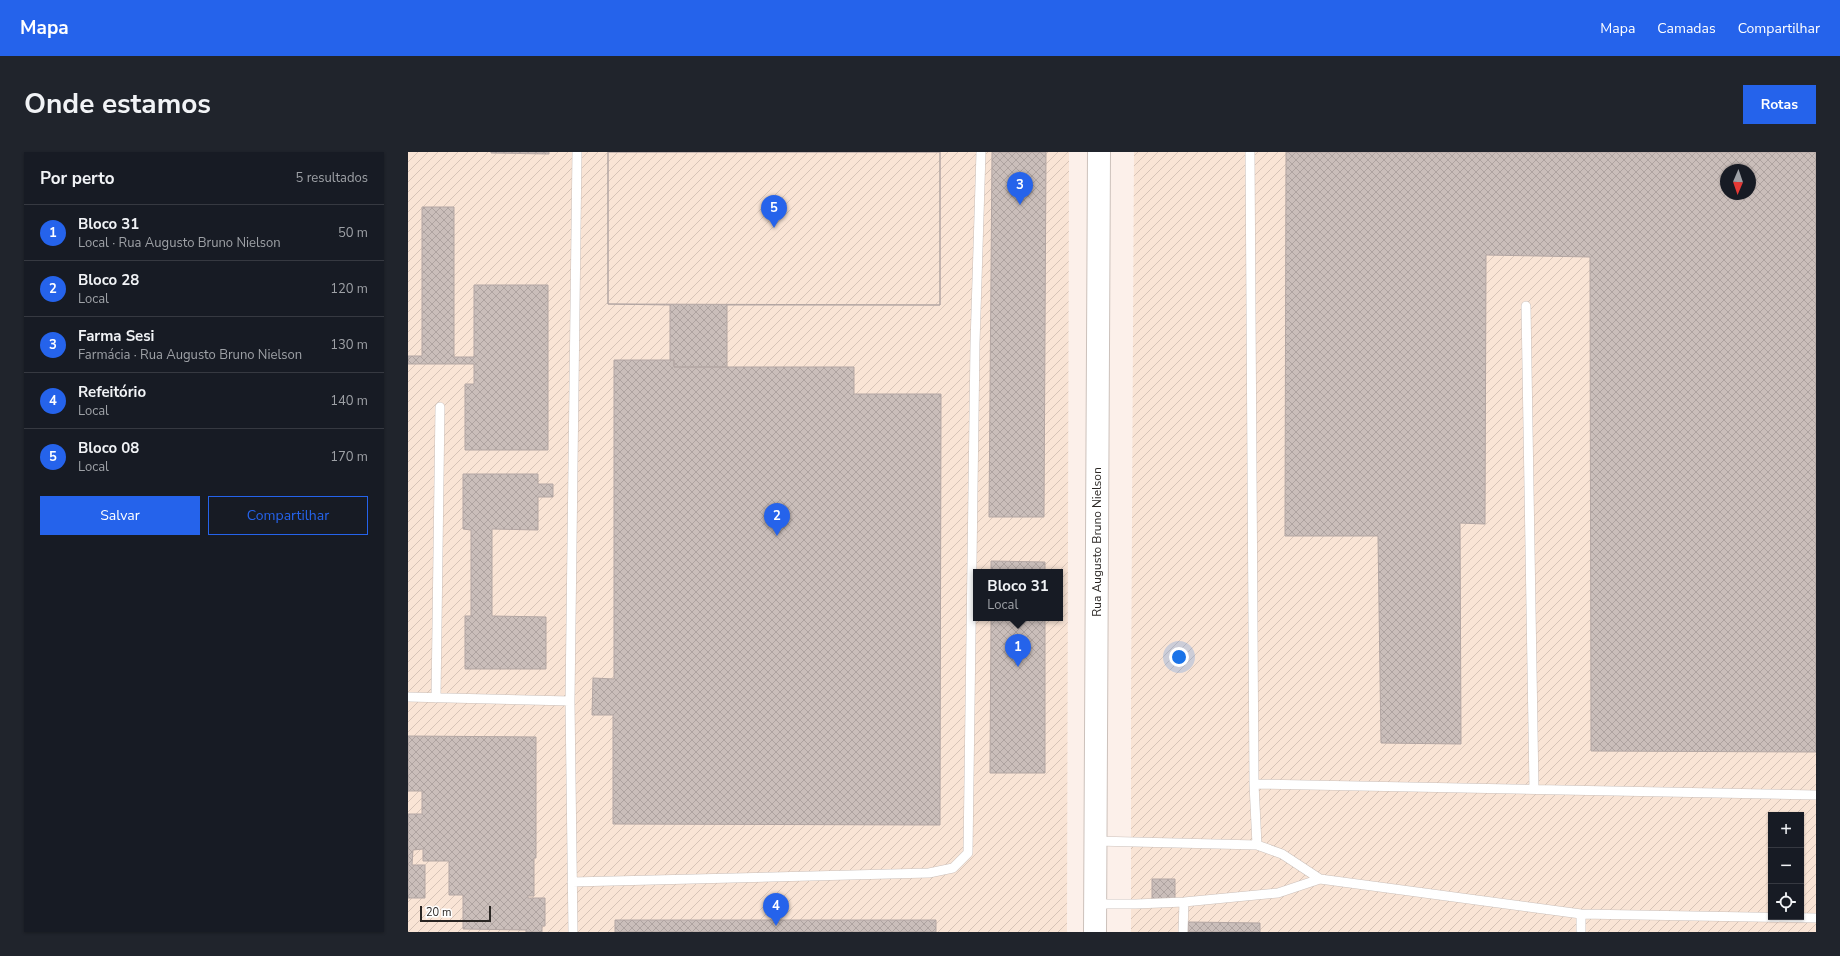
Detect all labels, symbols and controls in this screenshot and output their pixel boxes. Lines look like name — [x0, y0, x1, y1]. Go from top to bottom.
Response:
text: Mapa — [20, 15, 69, 41]
text: Mapa — [1600, 19, 1635, 38]
text: Camadas — [1657, 19, 1716, 38]
text: Compartilhar — [1738, 19, 1820, 38]
text: Onde estamos — [24, 85, 211, 123]
button: Rotas — [1743, 85, 1816, 124]
north arrow — [1720, 164, 1756, 200]
text: Por perto — [40, 167, 115, 190]
text: 5 resultados — [296, 169, 368, 187]
pin: 3 — [1007, 172, 1033, 205]
pin: 5 — [761, 195, 787, 228]
text: Bloco 31 — [78, 214, 139, 234]
text: 1 — [49, 224, 57, 242]
text: 50 m — [338, 224, 368, 242]
text: Local · Rua Augusto Bruno Nielson — [78, 234, 281, 252]
text: Bloco 28 — [78, 270, 139, 290]
text: 2 — [49, 280, 57, 298]
text: 120 m — [330, 280, 368, 298]
text: Local — [78, 290, 109, 308]
text: Farma Sesi — [78, 326, 154, 346]
text: 3 — [49, 336, 57, 354]
text: 130 m — [330, 336, 368, 354]
text: Farmácia · Rua Augusto Bruno Nielson — [78, 346, 302, 364]
text: Refeitório — [78, 382, 146, 402]
text: 4 — [49, 392, 57, 410]
text: 140 m — [330, 392, 368, 410]
text: Local — [78, 402, 109, 420]
text: Bloco 08 — [78, 438, 139, 458]
text: 5 — [49, 448, 57, 466]
text: 170 m — [330, 448, 368, 466]
text: Local — [78, 458, 109, 476]
street label: Rua Augusto Bruno Nielson — [1089, 467, 1105, 617]
button: Salvar — [40, 496, 200, 535]
button: Compartilhar — [208, 496, 368, 535]
pin: 2 — [764, 503, 790, 536]
popup — [973, 569, 1063, 621]
text: Bloco 31 — [987, 576, 1049, 596]
text: Local — [987, 596, 1018, 614]
pin: 1 — [1005, 634, 1031, 667]
your location — [1169, 647, 1189, 667]
map controls — [1768, 812, 1804, 920]
button: + — [1768, 812, 1804, 848]
button: − — [1768, 848, 1804, 884]
button: locate — [1768, 884, 1804, 920]
pin: 4 — [763, 893, 789, 926]
scale bar — [420, 904, 491, 923]
text: 20 m — [426, 905, 451, 920]

